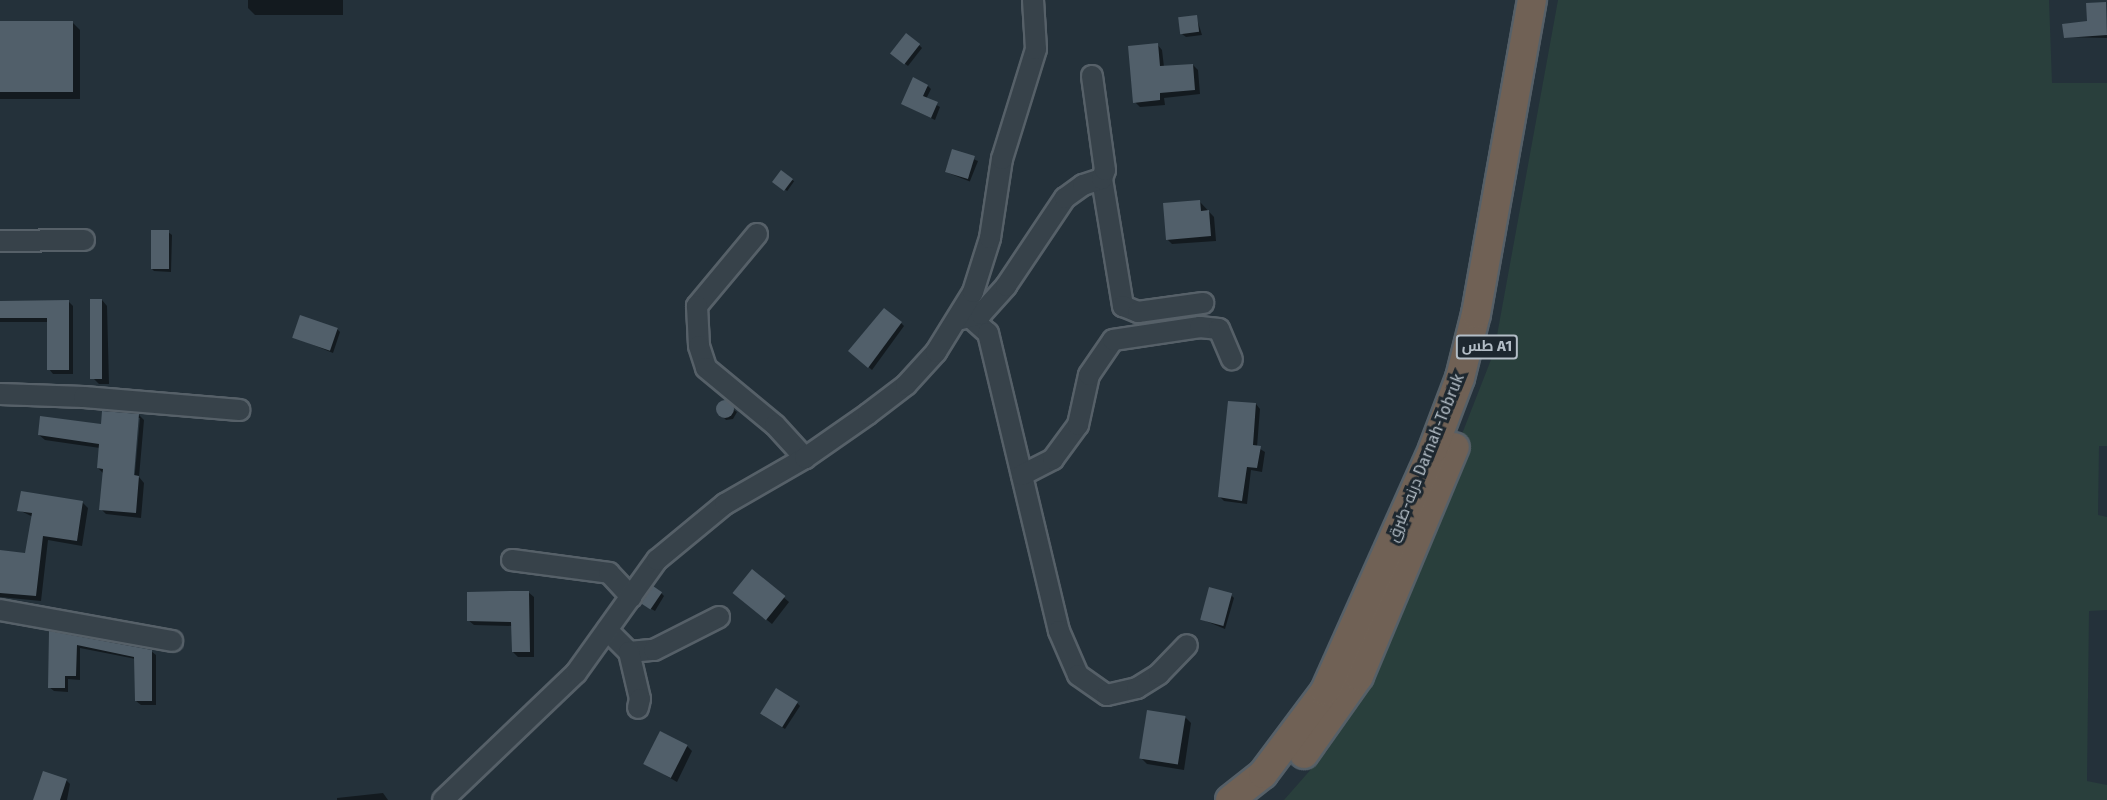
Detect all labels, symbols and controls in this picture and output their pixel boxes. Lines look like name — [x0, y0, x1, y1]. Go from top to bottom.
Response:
road number: طس A1 — [1456, 335, 1518, 359]
street label: درنه-طبرق Darnah-Tobruk — [1383, 371, 1469, 545]

